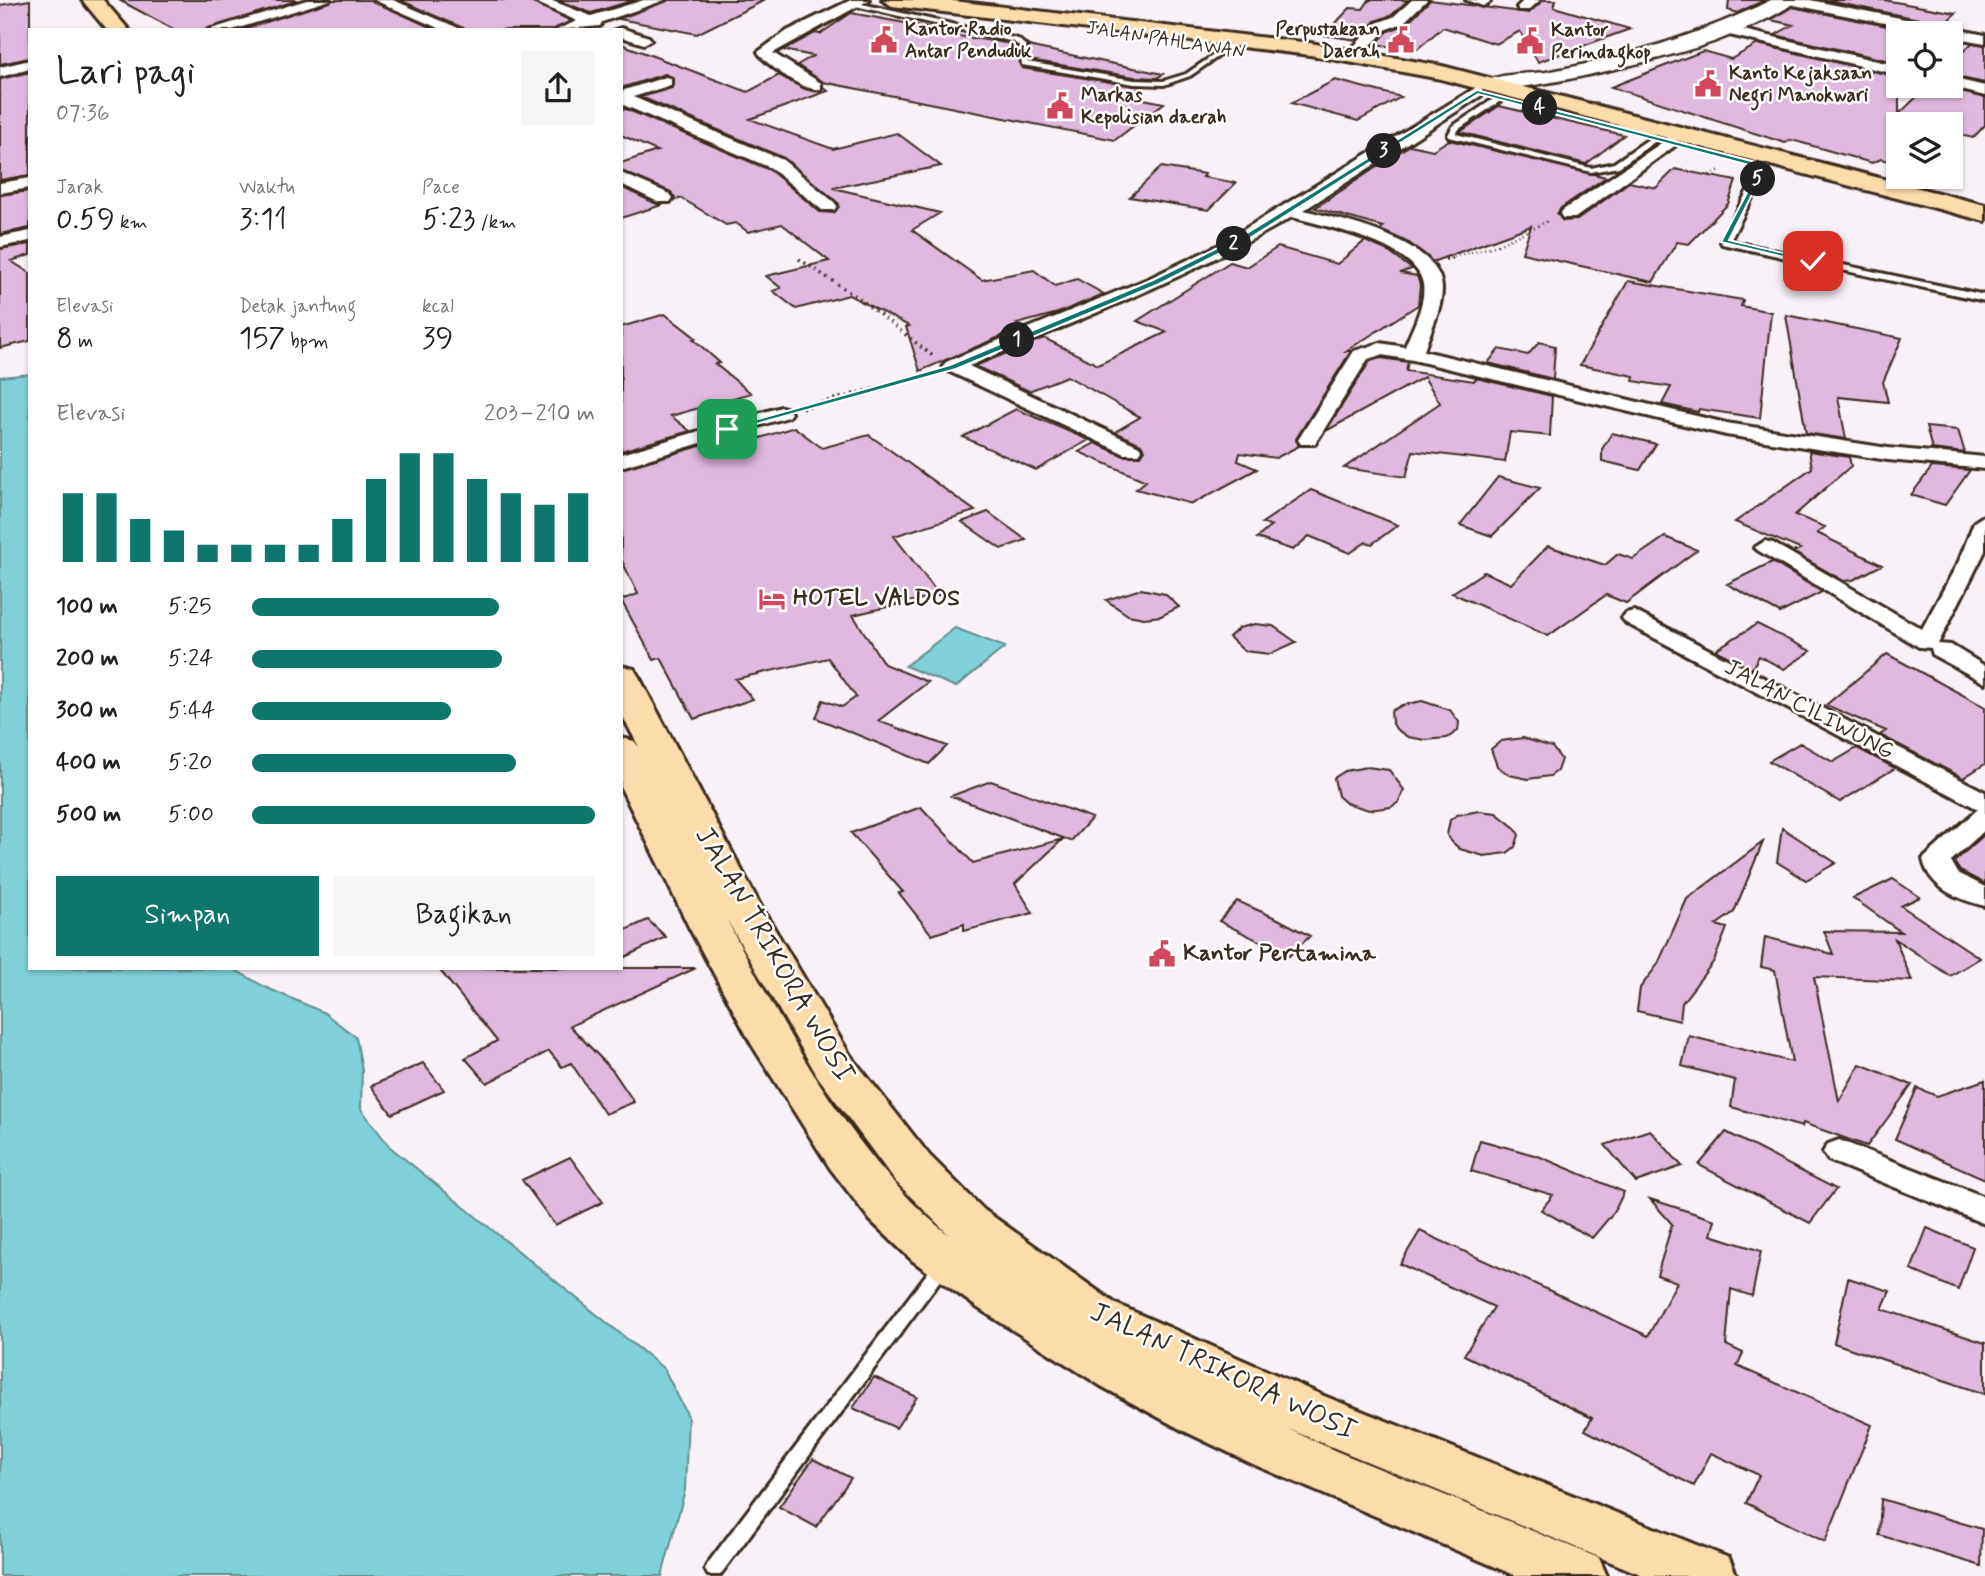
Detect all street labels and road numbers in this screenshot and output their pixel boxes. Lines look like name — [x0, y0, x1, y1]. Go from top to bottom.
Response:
street label: JALAN PAHLAWAN — [1084, 15, 1248, 65]
street label: JALAN CILIWUNG — [1719, 653, 1899, 767]
street label: JALAN TRIKORA WOSI — [686, 820, 862, 1090]
street label: JALAN TRIKORA WOSI — [1084, 1294, 1362, 1450]

